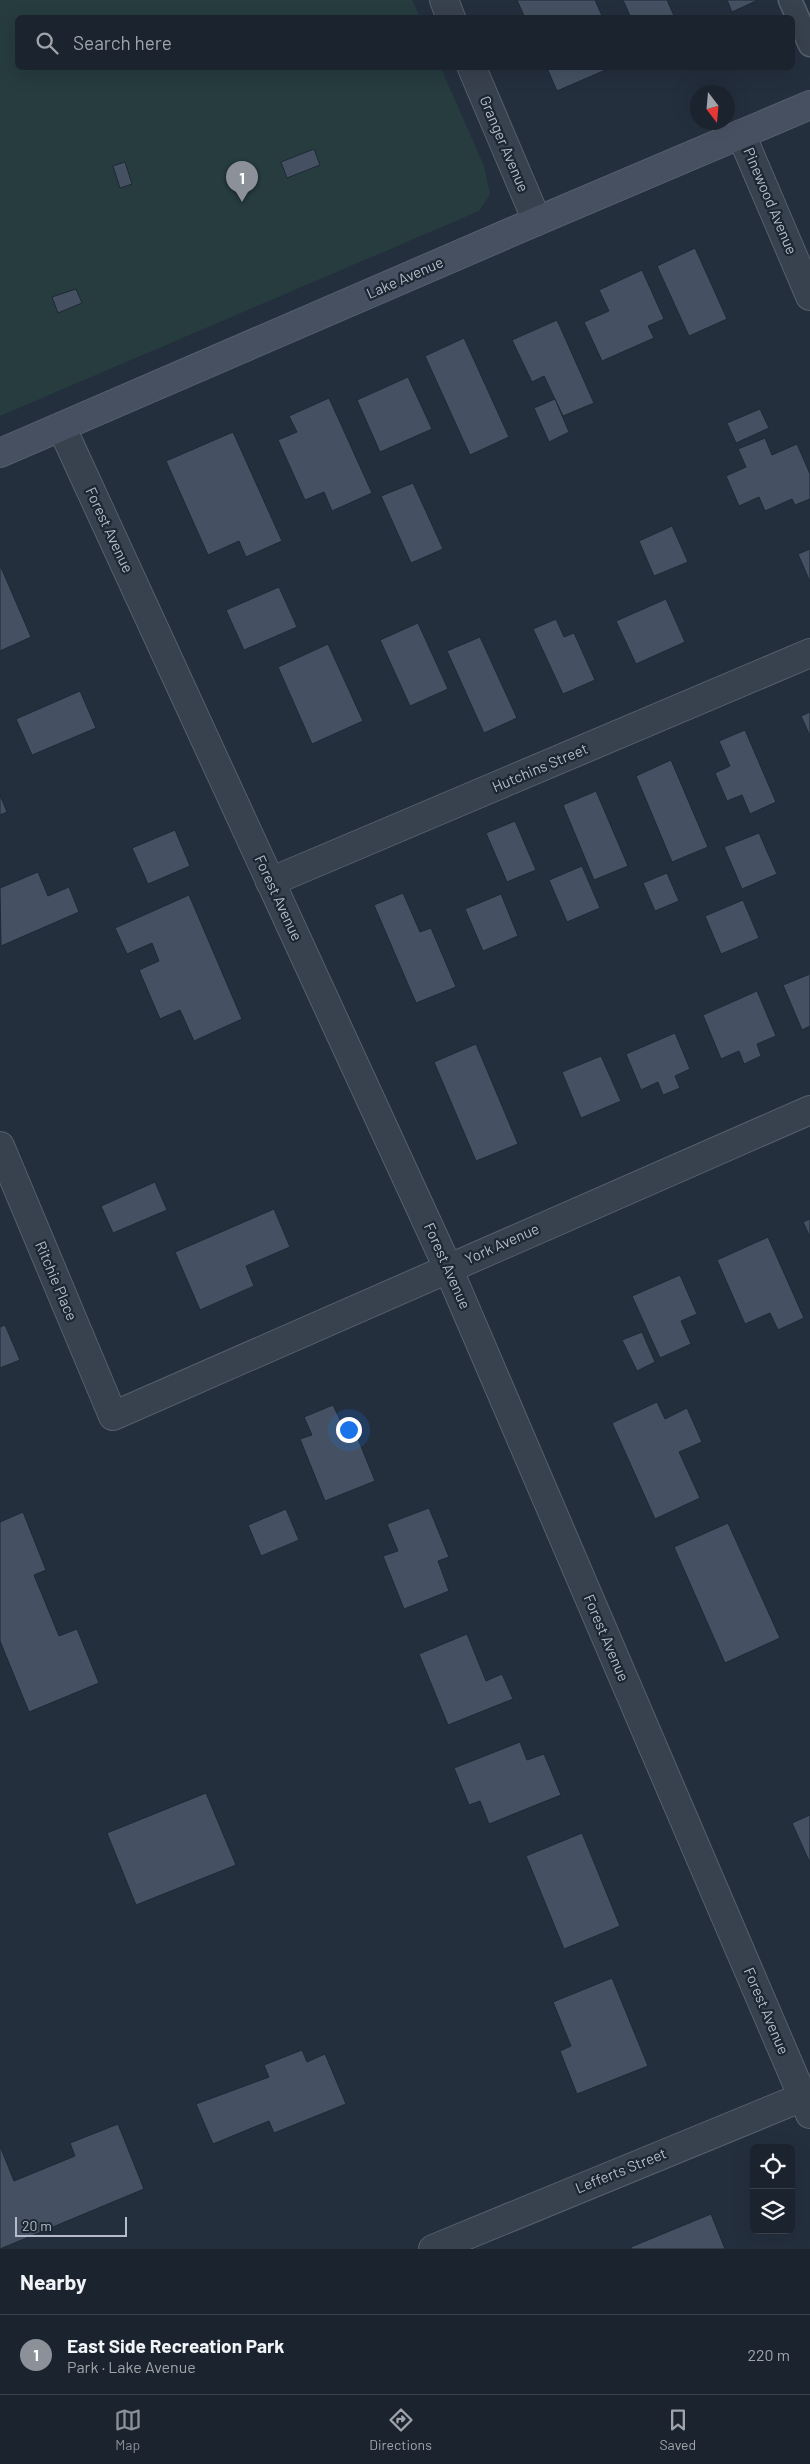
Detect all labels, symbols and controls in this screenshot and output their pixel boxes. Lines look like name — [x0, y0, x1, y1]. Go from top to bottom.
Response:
search box — [15, 15, 795, 70]
icon: search — [33, 29, 61, 57]
text: Search here — [73, 31, 172, 54]
north arrow — [690, 85, 735, 130]
street label: Granger Avenue — [477, 93, 533, 194]
street label: Pinewood Avenue — [740, 145, 802, 257]
pin: 1 — [226, 161, 258, 202]
street label: Lake Avenue — [363, 252, 446, 302]
street label: Forest Avenue — [82, 484, 138, 575]
street label: Hutchins Street — [489, 739, 590, 795]
street label: Forest Avenue — [251, 852, 307, 943]
street label: York Avenue — [462, 1219, 542, 1267]
street label: Forest Avenue — [421, 1220, 475, 1312]
street label: Ritchie Place — [32, 1238, 82, 1323]
your location — [336, 1417, 362, 1443]
street label: Forest Avenue — [581, 1591, 633, 1684]
street label: Forest Avenue — [741, 1964, 793, 2057]
street label: Lefferts Street — [572, 2144, 669, 2197]
map controls — [750, 2144, 795, 2234]
button: locate — [750, 2144, 795, 2189]
button: layers — [750, 2189, 795, 2234]
scale bar — [15, 2214, 128, 2237]
text: 20 m — [22, 2217, 52, 2234]
text: Nearby — [20, 2269, 86, 2294]
text: East Side Recreation Park — [67, 2334, 284, 2357]
text: 1 — [33, 2345, 39, 2364]
text: 220 m — [747, 2345, 790, 2364]
text: Park · Lake Avenue — [67, 2357, 196, 2376]
tab: Map — [114, 2406, 142, 2453]
tab: Directions — [369, 2406, 432, 2453]
tab: Saved — [659, 2406, 696, 2453]

